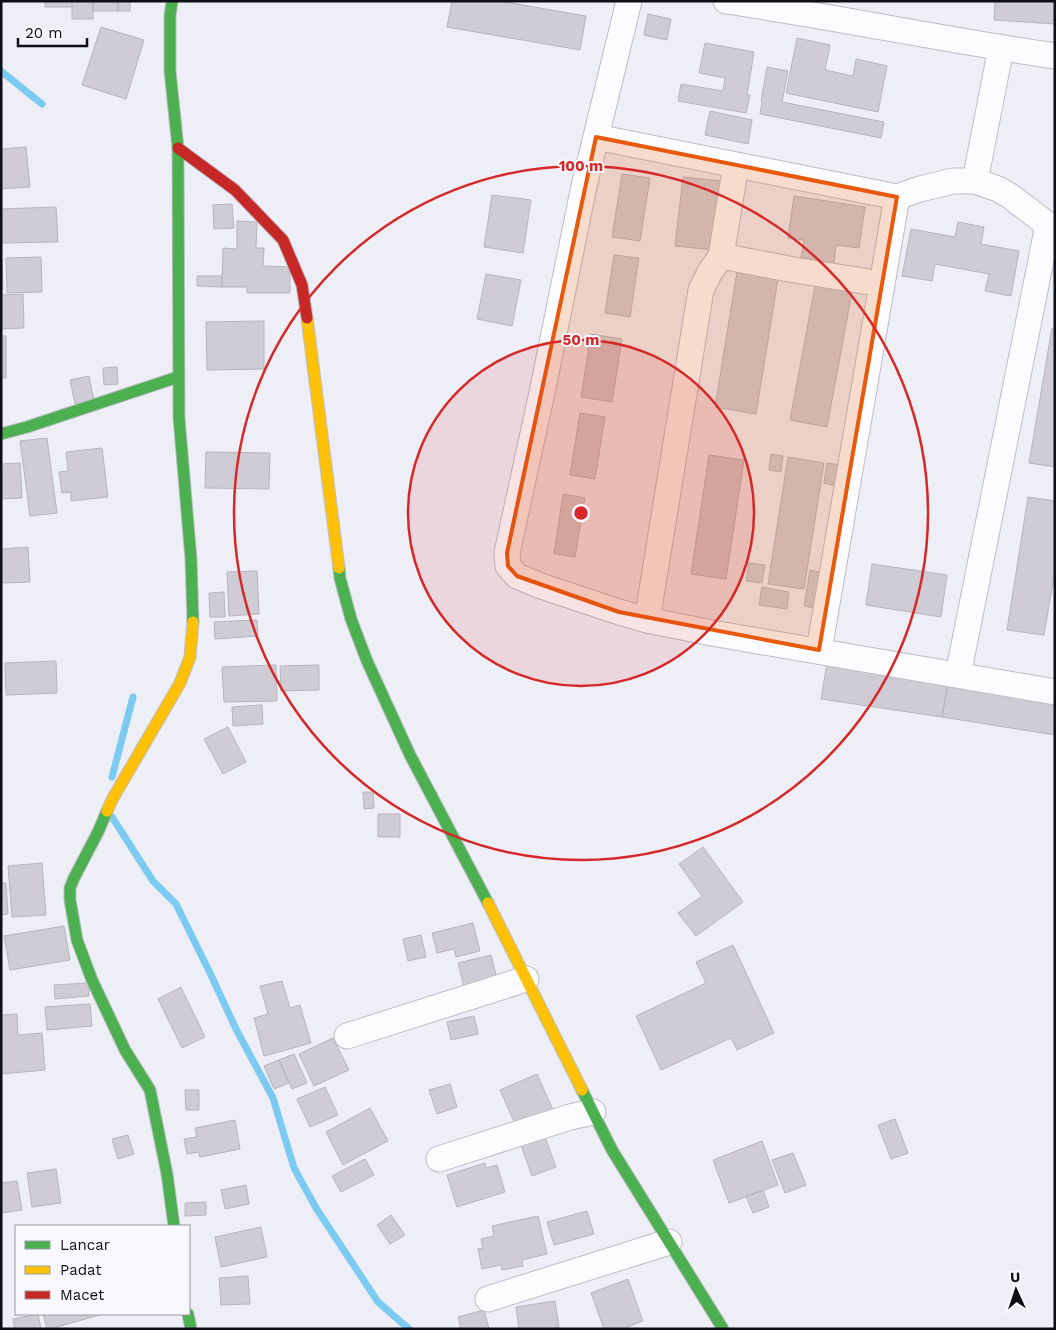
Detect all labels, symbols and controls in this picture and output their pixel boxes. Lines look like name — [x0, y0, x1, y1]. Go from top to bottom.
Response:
scale bar — [18, 15, 86, 47]
text: 20 m — [25, 24, 63, 42]
text: 100 m — [559, 157, 603, 175]
text: 50 m — [563, 331, 599, 349]
centre of rings — [572, 504, 590, 522]
legend — [15, 1225, 190, 1315]
text: Lancar — [60, 1236, 110, 1254]
text: Padat — [60, 1261, 102, 1279]
north arrow — [991, 1265, 1041, 1315]
text: U — [1010, 1269, 1021, 1285]
text: Macet — [60, 1286, 105, 1304]

